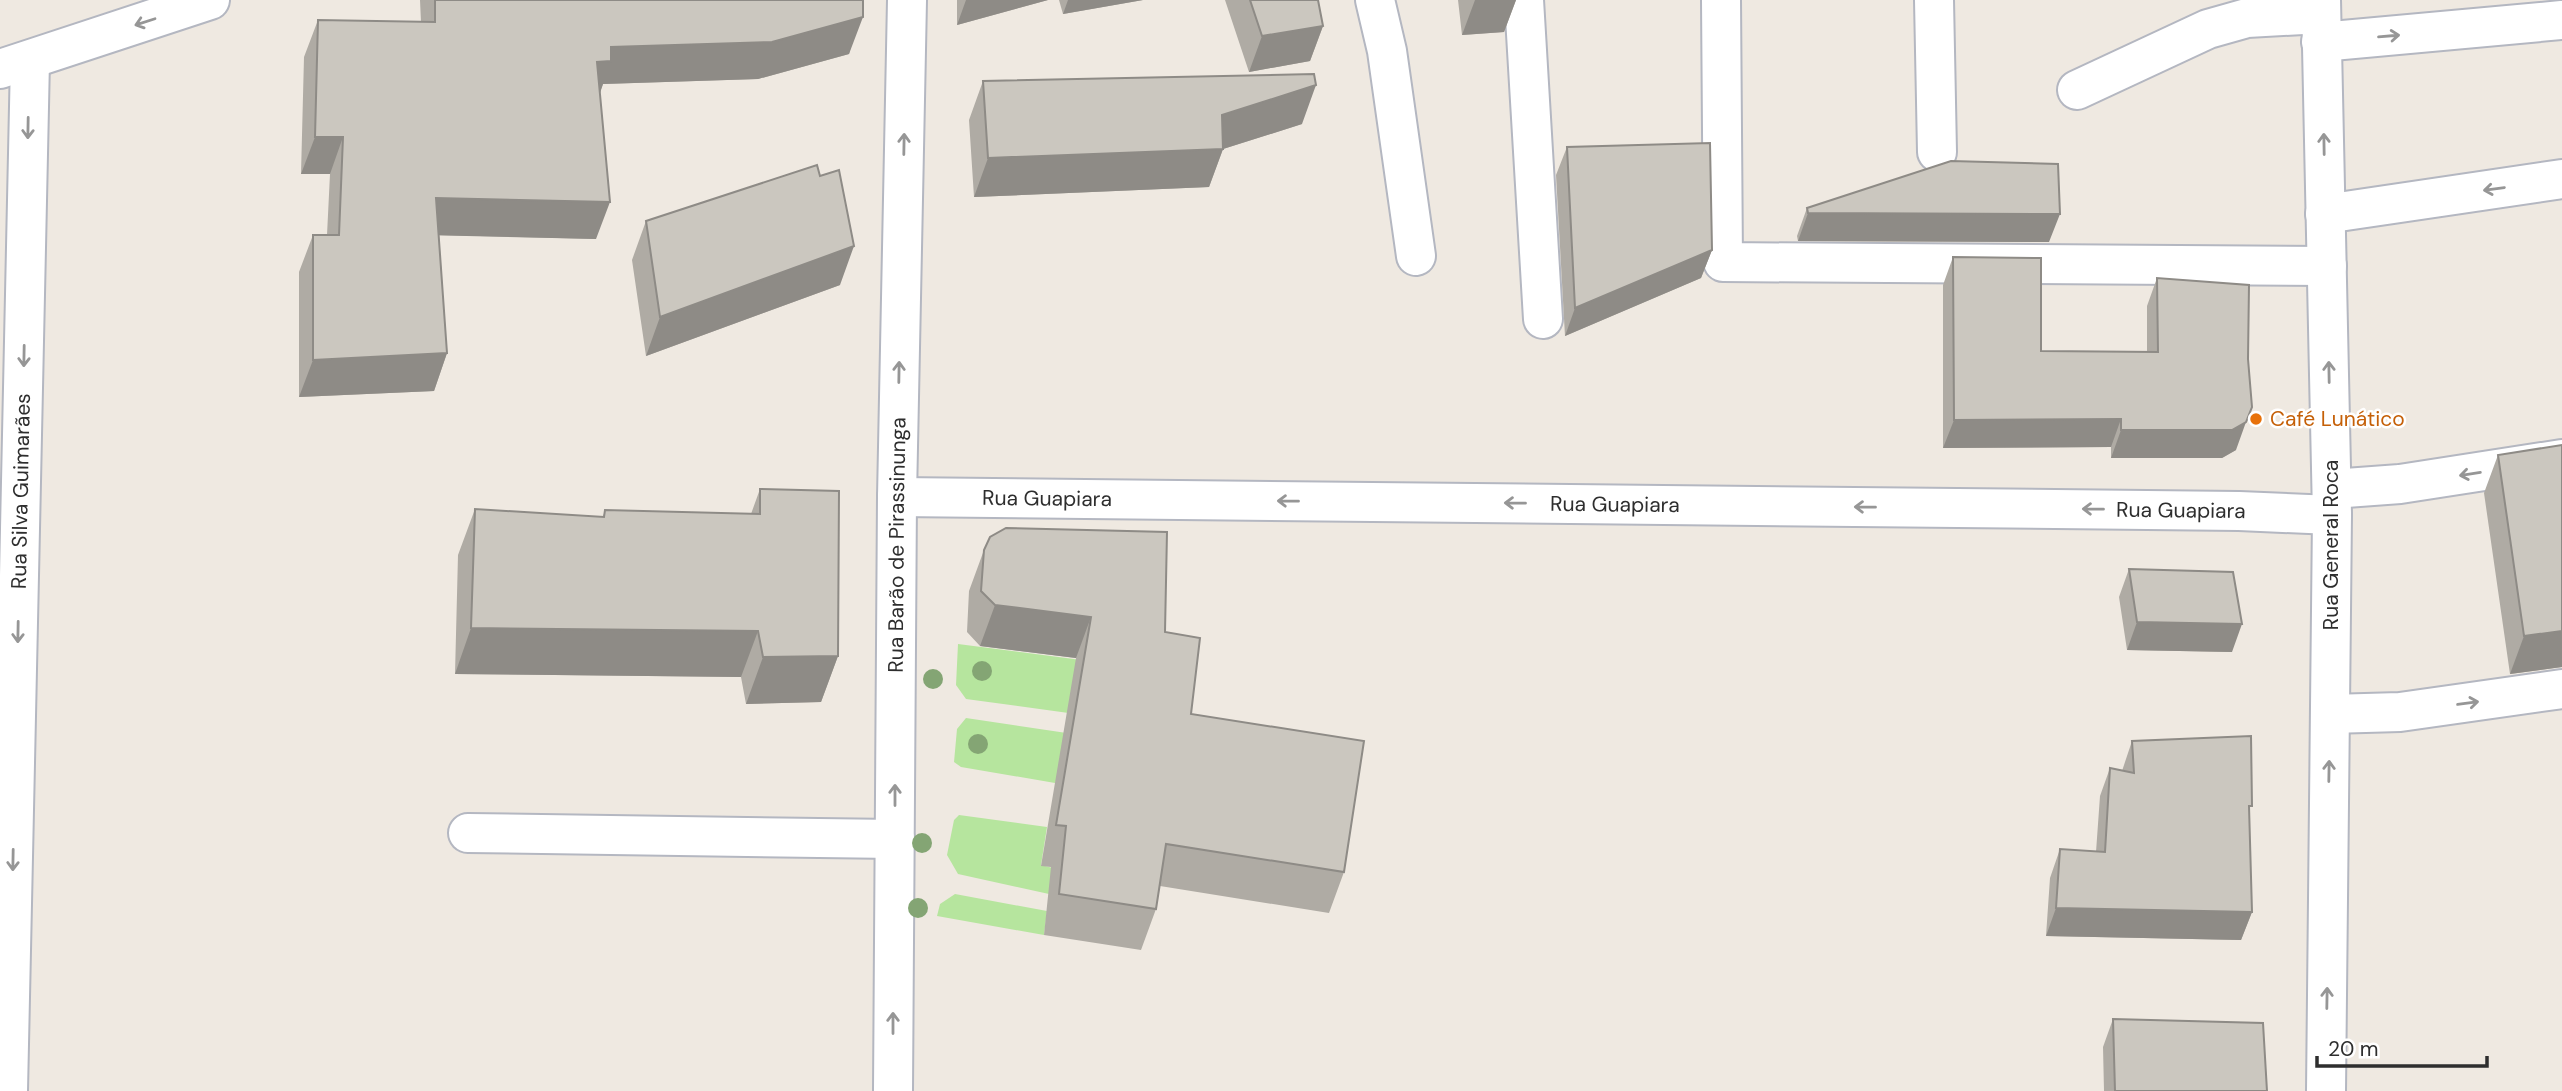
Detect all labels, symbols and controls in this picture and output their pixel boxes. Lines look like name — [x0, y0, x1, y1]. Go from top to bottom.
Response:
one-way arrow — [134, 17, 156, 29]
one-way arrow — [2378, 29, 2400, 42]
one-way arrow — [22, 117, 35, 140]
one-way arrow — [897, 133, 911, 156]
one-way arrow — [2317, 133, 2330, 156]
one-way arrow — [2484, 183, 2506, 196]
one-way arrow — [17, 344, 30, 367]
one-way arrow — [893, 361, 906, 384]
one-way arrow — [2322, 361, 2336, 384]
street label: Rua Silva Guimarães — [5, 393, 37, 589]
place label: Café Lunático — [2270, 405, 2405, 433]
marker: Café Lunático — [2248, 411, 2264, 427]
street label: Rua Barão de Pirassinunga — [882, 417, 913, 673]
street label: Rua General Roca — [2317, 460, 2345, 630]
one-way arrow — [2459, 467, 2482, 480]
street label: Rua Guapiara — [982, 484, 1112, 513]
street label: Rua Guapiara — [1550, 490, 1680, 519]
one-way arrow — [1276, 494, 1299, 508]
one-way arrow — [1504, 496, 1527, 510]
street label: Rua Guapiara — [2116, 496, 2246, 525]
one-way arrow — [1854, 500, 1877, 514]
one-way arrow — [2081, 502, 2104, 516]
one-way arrow — [11, 620, 25, 643]
one-way arrow — [2456, 696, 2479, 709]
one-way arrow — [2322, 760, 2336, 783]
one-way arrow — [888, 784, 902, 807]
one-way arrow — [6, 848, 20, 871]
one-way arrow — [2320, 987, 2334, 1010]
one-way arrow — [886, 1012, 900, 1035]
scale bar — [2317, 1024, 2487, 1068]
text: 20 m — [2328, 1035, 2379, 1063]

